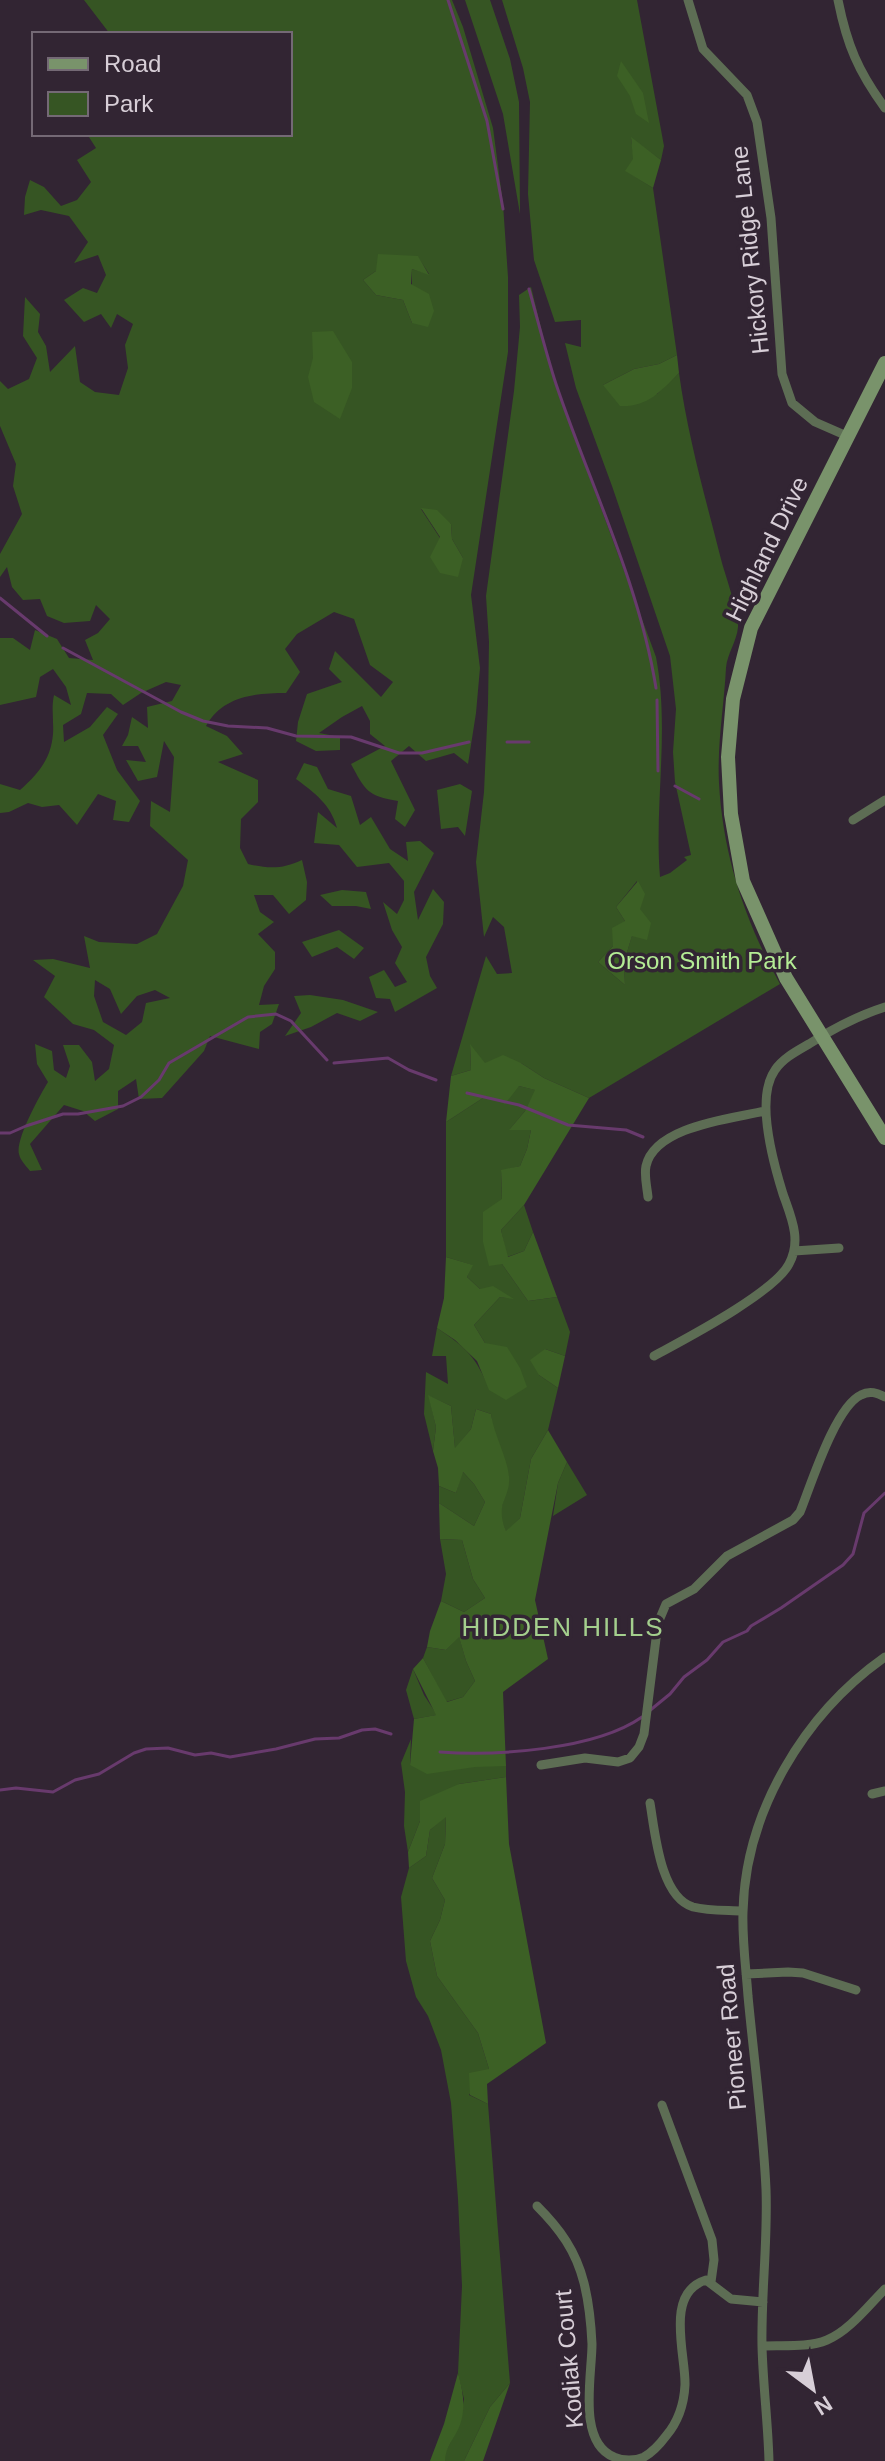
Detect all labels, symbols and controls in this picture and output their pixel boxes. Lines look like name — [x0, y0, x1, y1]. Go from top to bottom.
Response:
legend — [32, 32, 292, 136]
text: Road — [104, 50, 161, 77]
text: Park — [104, 90, 154, 117]
street label: Hickory Ridge Lane — [725, 144, 774, 356]
street label: Highland Drive — [720, 472, 813, 625]
park label: Orson Smith Park — [607, 947, 798, 974]
district label: HIDDEN HILLS — [461, 1612, 665, 1642]
street label: Pioneer Road — [712, 1963, 751, 2111]
street label: Kodiak Court — [549, 2288, 588, 2429]
north arrow — [773, 2349, 853, 2429]
text: N — [810, 2391, 837, 2420]

